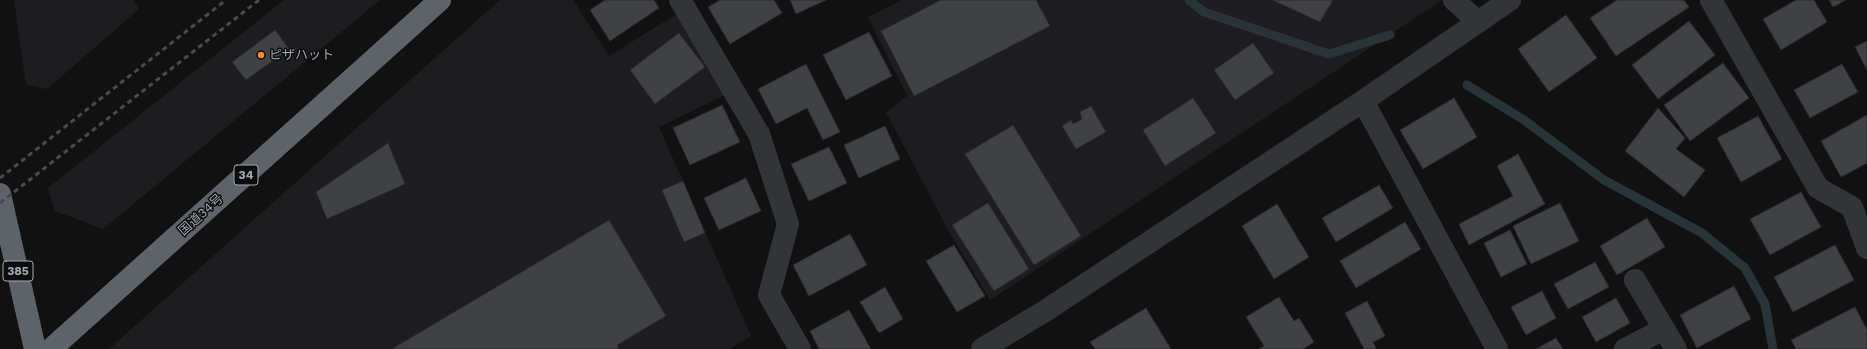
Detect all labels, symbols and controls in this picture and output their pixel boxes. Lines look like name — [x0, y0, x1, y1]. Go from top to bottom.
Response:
place label: ピザハット — [269, 47, 334, 63]
marker: ピザハット — [256, 50, 266, 60]
road number: 34 — [234, 165, 258, 185]
street label: 国道34号 — [176, 191, 226, 239]
road number: 385 — [3, 261, 33, 281]

